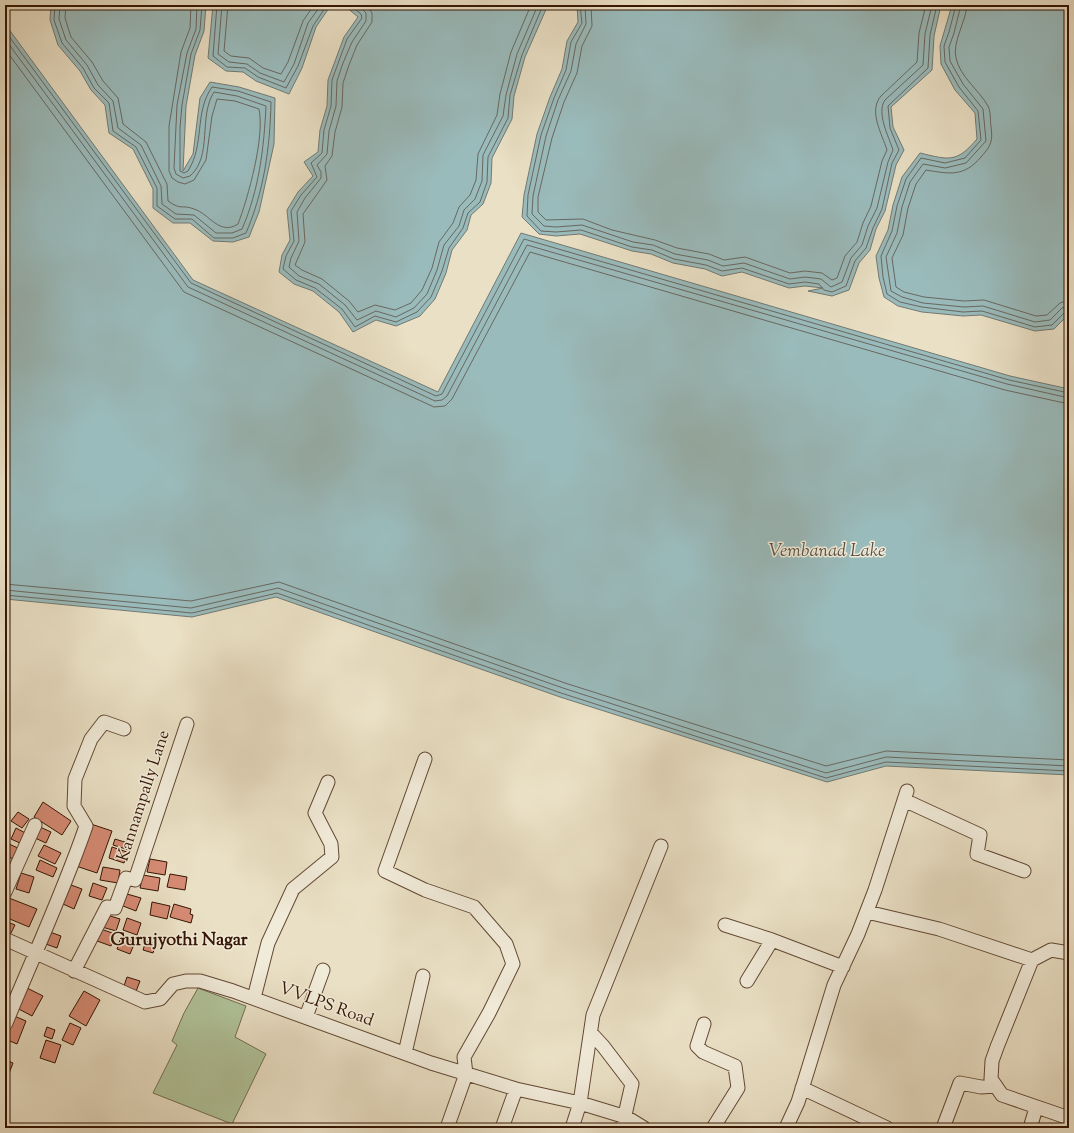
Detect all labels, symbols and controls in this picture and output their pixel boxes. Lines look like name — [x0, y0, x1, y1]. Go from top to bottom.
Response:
water label: Vembanad Lake — [769, 539, 885, 565]
street label: Kannampally Lane — [111, 727, 177, 865]
district label: Gurujyothi Nagar — [110, 928, 248, 954]
street label: VVLPS Road — [275, 977, 377, 1033]

